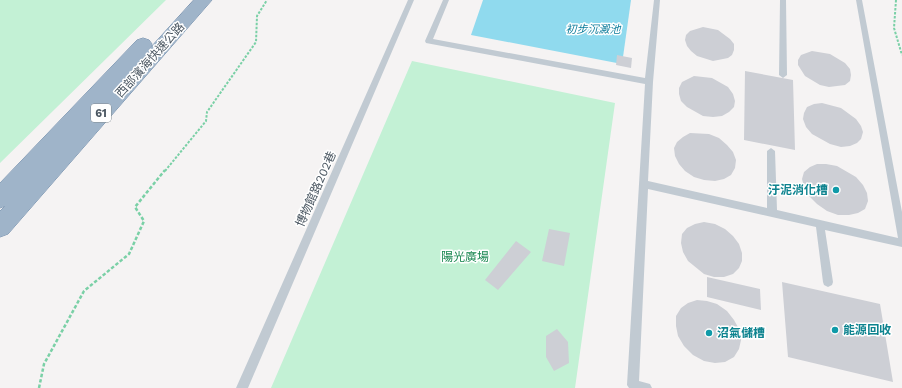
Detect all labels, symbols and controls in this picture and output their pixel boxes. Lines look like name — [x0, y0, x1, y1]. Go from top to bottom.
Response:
street label: 西部濱海快速公路 — [113, 20, 187, 100]
water label: 初步沉澱池 — [566, 23, 621, 36]
road number: 61 — [91, 104, 111, 122]
street label: 博物館路202巷 — [293, 149, 339, 229]
place label: 汙泥消化槽 — [768, 183, 828, 197]
marker: 汙泥消化槽 — [831, 185, 841, 195]
park label: 陽光廣場 — [441, 250, 489, 264]
place label: 能源回收 — [843, 323, 891, 337]
marker: 能源回收 — [830, 325, 840, 335]
place label: 沼氣儲槽 — [717, 326, 765, 340]
marker: 沼氣儲槽 — [704, 328, 714, 338]

